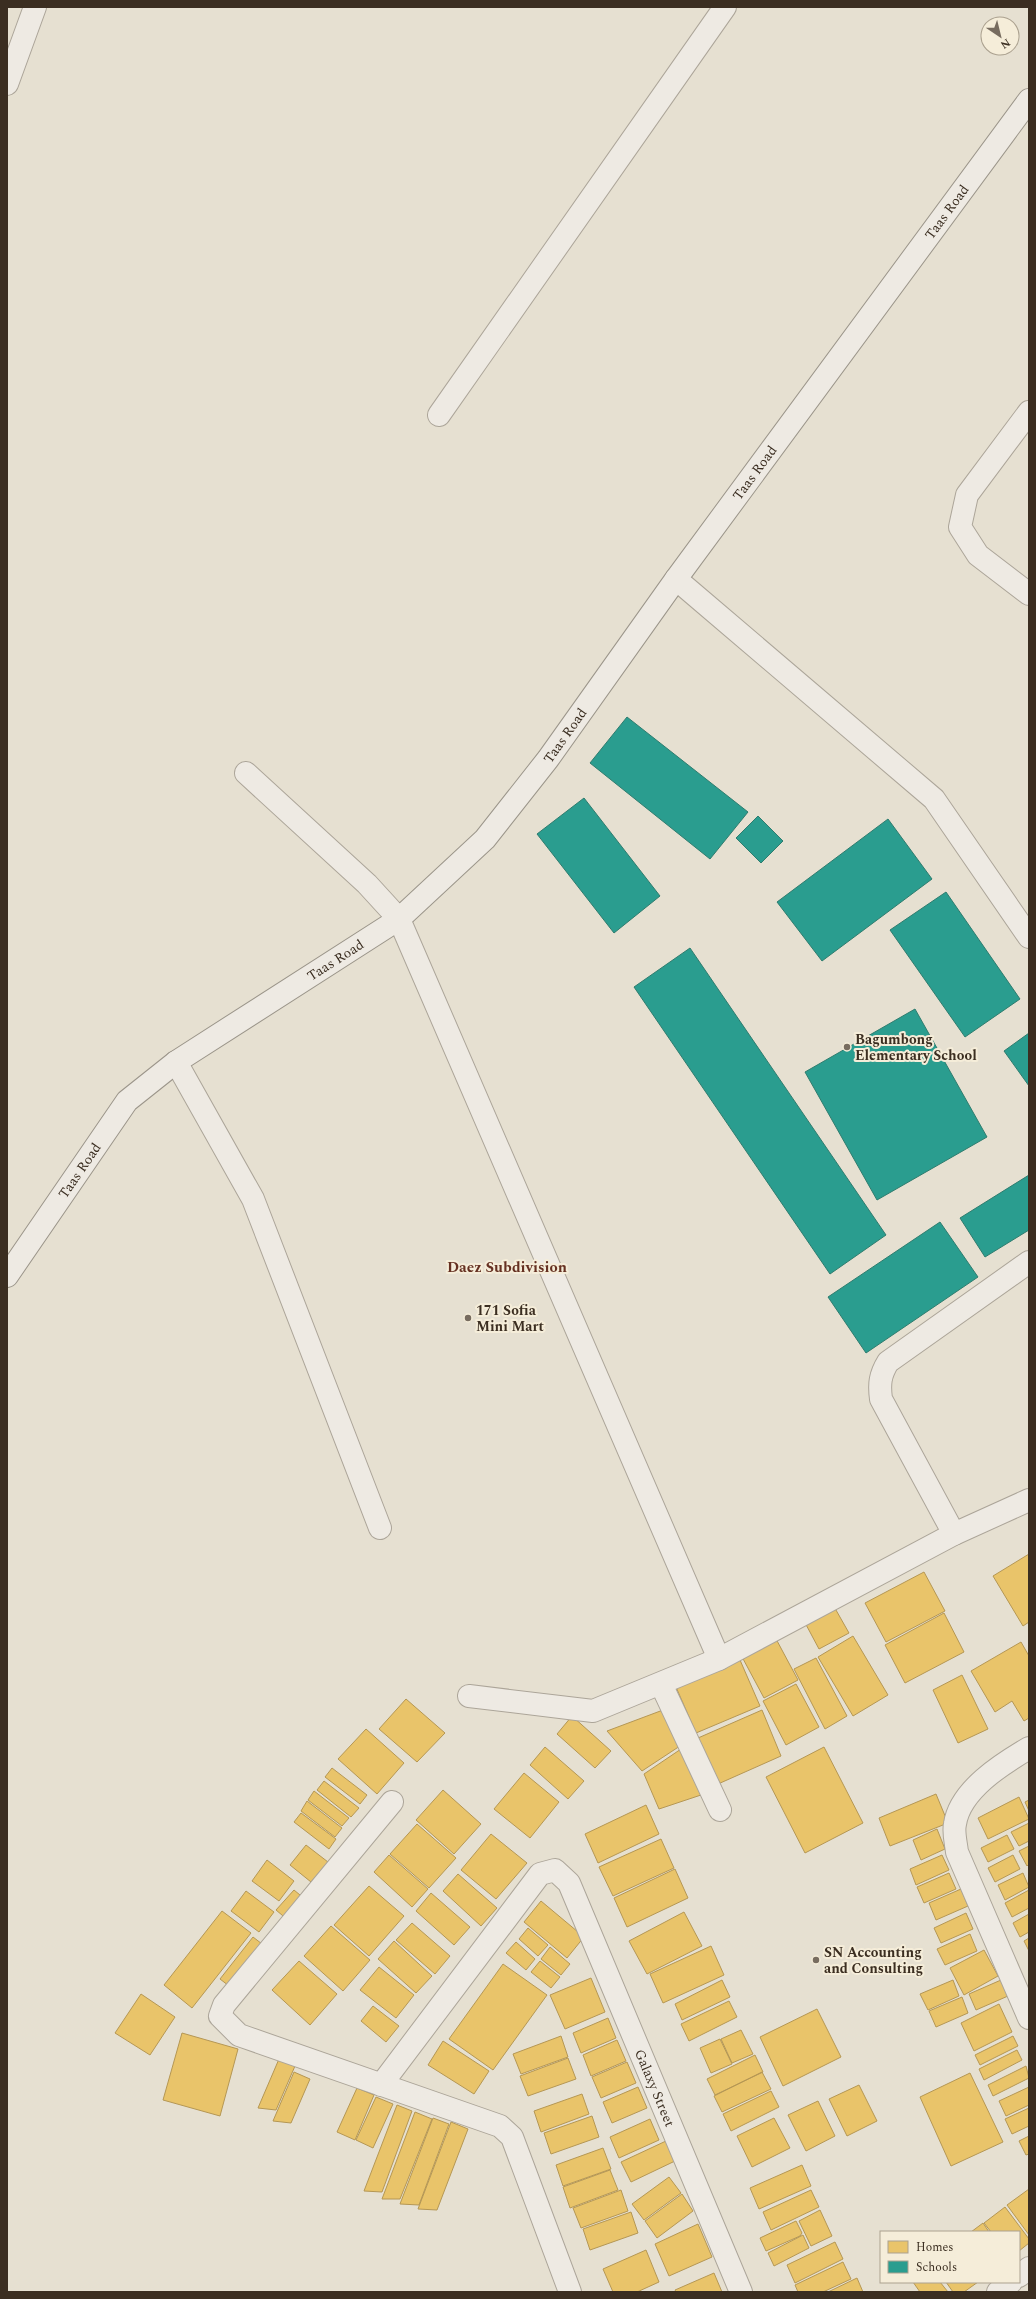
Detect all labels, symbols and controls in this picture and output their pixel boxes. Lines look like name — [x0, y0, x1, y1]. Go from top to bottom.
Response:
north arrow — [980, 16, 1020, 56]
text: N — [997, 34, 1014, 53]
street label: Taas Road — [920, 180, 974, 244]
street label: Taas Road — [727, 441, 782, 505]
street label: Taas Road — [538, 703, 592, 768]
street label: Taas Road — [303, 934, 368, 986]
place label: Bagumbong Elementary School — [855, 1029, 977, 1066]
marker: Bagumbong Elementary School — [842, 1042, 852, 1052]
street label: Taas Road — [53, 1138, 107, 1203]
district label: Daez Subdivision — [447, 1256, 567, 1279]
place label: 171 Sofia Mini Mart — [476, 1300, 544, 1337]
marker: 171 Sofia Mini Mart — [463, 1313, 473, 1323]
place label: SN Accounting and Consulting — [824, 1942, 923, 1979]
marker: SN Accounting and Consulting — [811, 1955, 821, 1965]
street label: Galaxy Street — [629, 2046, 680, 2130]
legend — [880, 2231, 1020, 2283]
text: Homes — [916, 2238, 954, 2257]
text: Schools — [916, 2258, 957, 2277]

